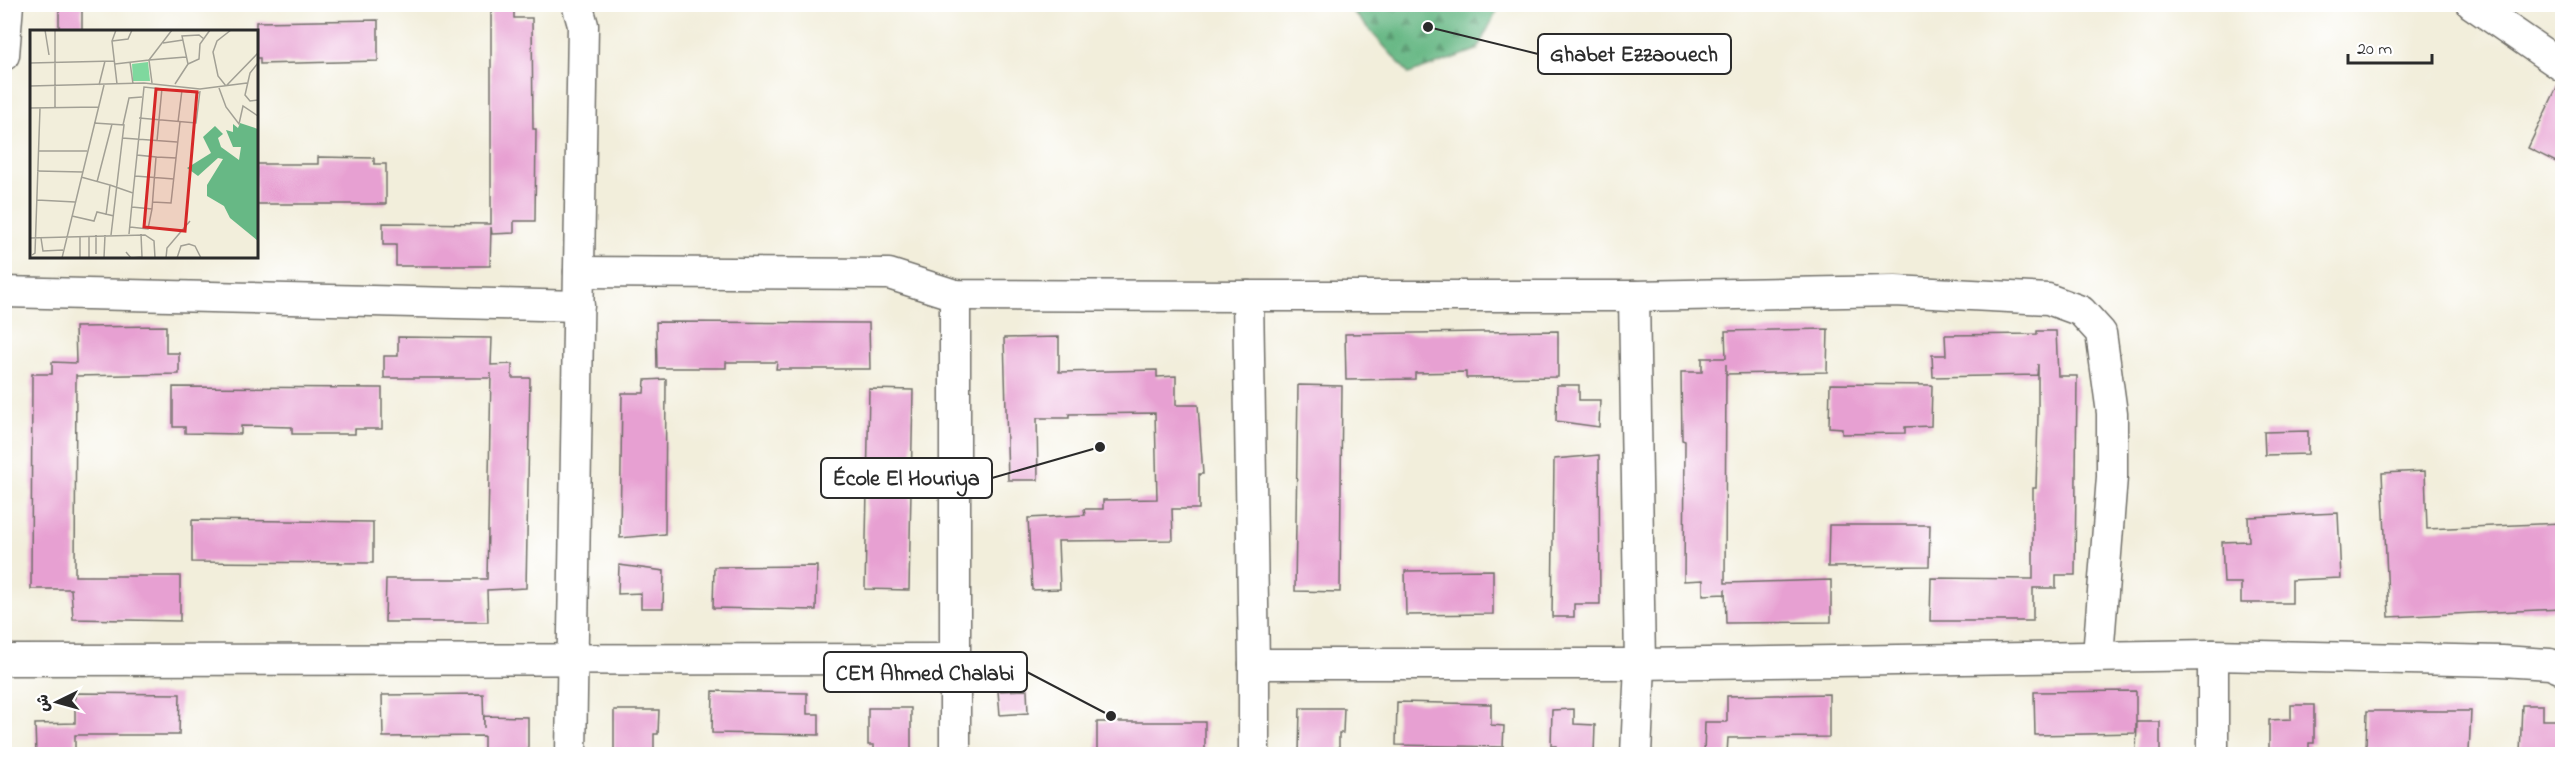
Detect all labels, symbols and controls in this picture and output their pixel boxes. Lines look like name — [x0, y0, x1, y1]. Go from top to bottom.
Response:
scale bar — [2348, 27, 2432, 65]
inset map — [30, 30, 258, 258]
callout: Ghabet Ezzaouech — [1538, 34, 1731, 74]
text: 20 m — [2357, 37, 2392, 63]
text: Ghabet Ezzaouech — [1550, 40, 1718, 72]
callout: École El Houriya — [821, 458, 992, 498]
text: École El Houriya — [832, 464, 980, 497]
callout: CEM Ahmed Chalabi — [824, 652, 1027, 692]
text: CEM Ahmed Chalabi — [836, 659, 1014, 691]
north arrow — [27, 672, 87, 732]
text: ش — [31, 693, 57, 713]

